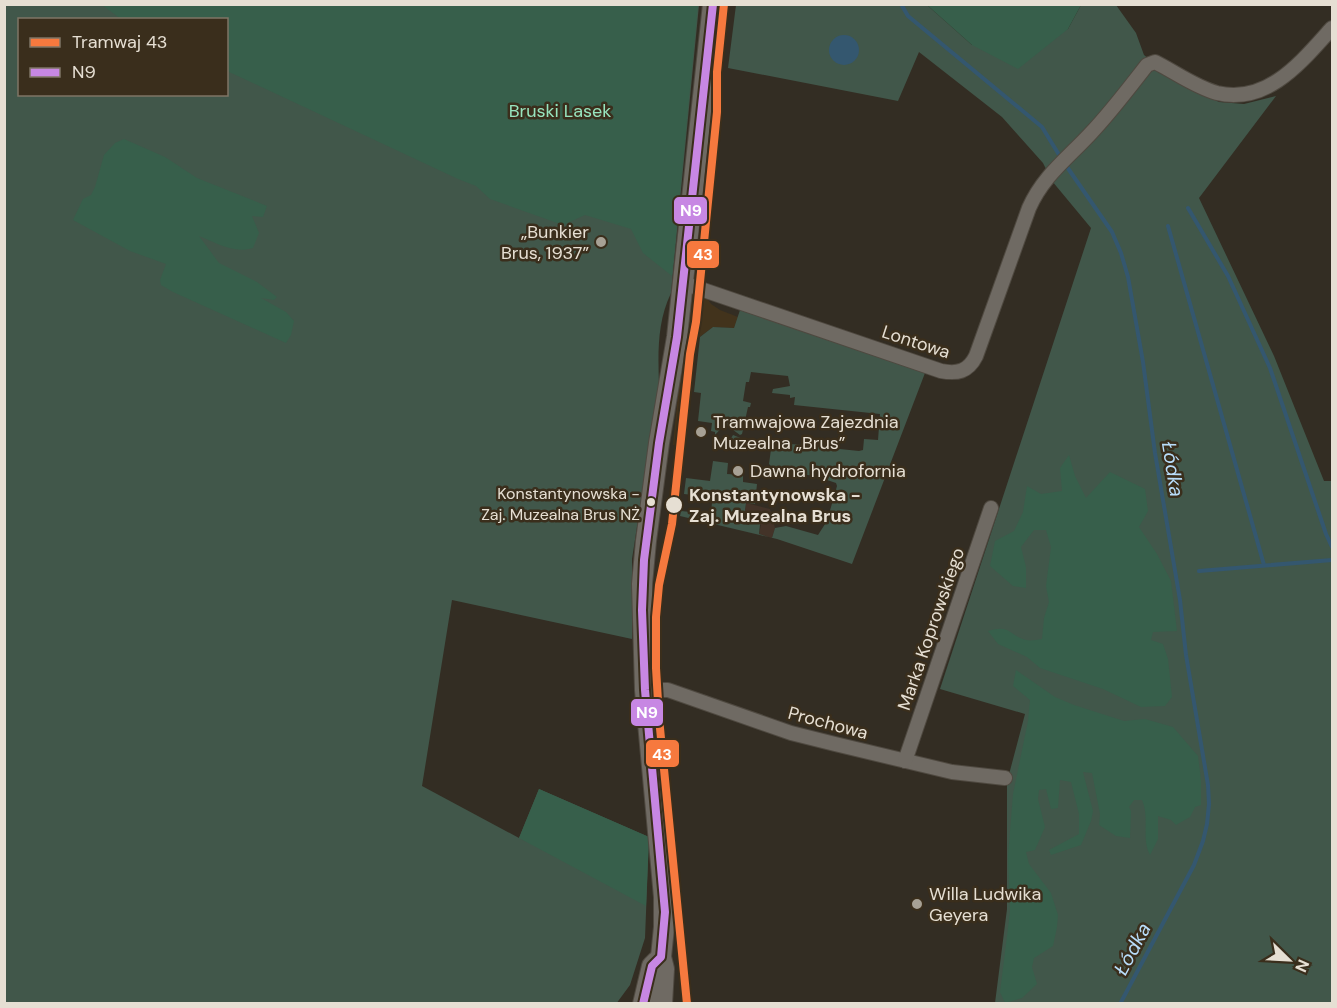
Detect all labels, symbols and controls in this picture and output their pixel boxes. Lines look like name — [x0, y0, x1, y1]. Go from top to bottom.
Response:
legend — [18, 18, 228, 96]
text: Tramwaj 43 — [72, 30, 168, 54]
text: N9 — [72, 60, 96, 84]
park label: Bruski Lasek — [509, 99, 611, 123]
line badge: N9 — [673, 196, 708, 225]
text: N9 — [680, 200, 702, 221]
place label: „Bunkier Brus, 1937” — [501, 220, 589, 265]
marker: „Bunkier Brus, 1937” — [594, 235, 608, 249]
line badge: 43 — [686, 240, 720, 269]
text: 43 — [693, 244, 713, 265]
street label: Lontowa — [879, 320, 953, 364]
place label: Tramwajowa Zajezdnia Muzealna „Brus” — [713, 410, 899, 455]
marker: Tramwajowa Zajezdnia Muzealna „Brus” — [694, 425, 708, 439]
water label: Łódka — [1156, 439, 1190, 499]
place label: Dawna hydrofornia — [750, 459, 906, 483]
marker: Dawna hydrofornia — [731, 464, 745, 478]
place label: Konstantynowska - Zaj. Muzealna Brus NŻ — [481, 483, 640, 525]
place label: Konstantynowska - Zaj. Muzealna Brus — [689, 483, 861, 528]
marker: Konstantynowska - Zaj. Muzealna Brus — [664, 495, 684, 515]
marker: Konstantynowska - Zaj. Muzealna Brus NŻ — [645, 496, 657, 508]
street label: Marka Koprowskiego — [892, 545, 970, 713]
line badge: N9 — [630, 698, 664, 727]
street label: Prochowa — [785, 701, 871, 745]
text: N9 — [636, 702, 658, 723]
line badge: 43 — [645, 739, 680, 768]
text: 43 — [652, 744, 672, 765]
place label: Willa Ludwika Geyera — [929, 882, 1041, 927]
marker: Willa Ludwika Geyera — [910, 897, 924, 911]
water label: Łódka — [1107, 918, 1157, 980]
north arrow — [1259, 930, 1319, 990]
text: N — [1290, 956, 1314, 975]

